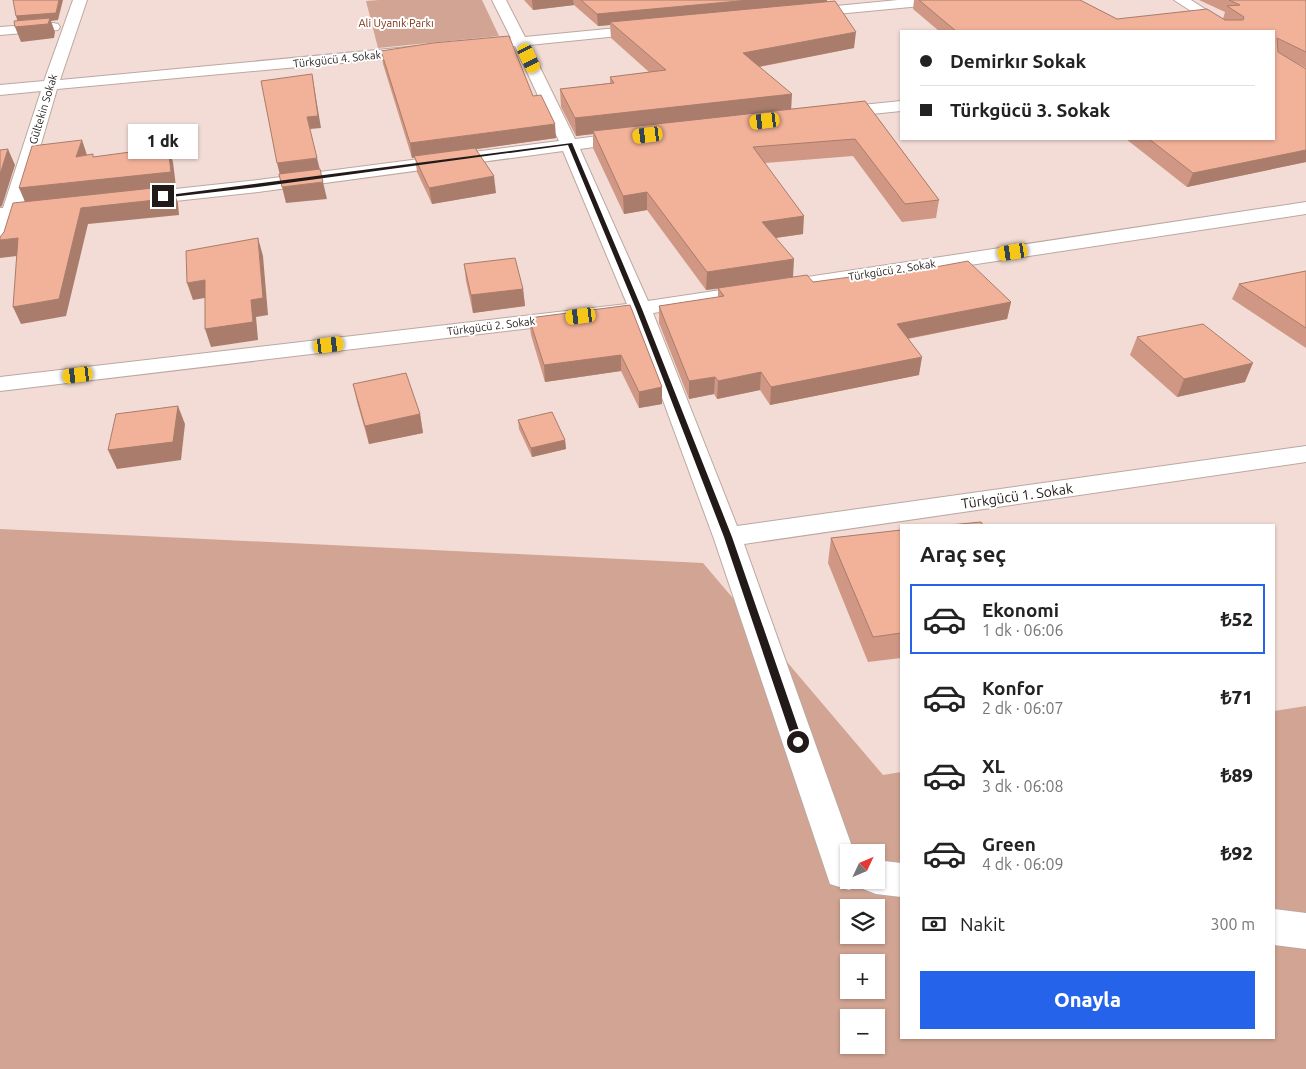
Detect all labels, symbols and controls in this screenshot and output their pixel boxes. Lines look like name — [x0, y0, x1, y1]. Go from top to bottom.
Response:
park label: Ali Uyanık Parkı — [358, 17, 434, 29]
car — [515, 41, 542, 75]
street label: Türkgücü 4. Sokak — [292, 48, 382, 70]
text: Demirkır Sokak — [950, 50, 1086, 72]
street label: Gültekin Sokak — [27, 72, 60, 146]
text: Türkgücü 3. Sokak — [950, 99, 1110, 121]
car — [749, 112, 780, 130]
callout: 1 dk — [128, 124, 198, 158]
car — [632, 126, 663, 144]
text: 1 dk — [147, 132, 179, 150]
route end — [152, 185, 174, 207]
car — [997, 242, 1028, 262]
street label: Türkgücü 2. Sokak — [847, 257, 937, 283]
car — [565, 307, 596, 325]
street label: Türkgücü 2. Sokak — [446, 315, 536, 337]
car — [313, 336, 344, 354]
car — [62, 366, 93, 384]
street label: Türkgücü 1. Sokak — [960, 480, 1074, 512]
text: Araç seç — [920, 541, 1006, 566]
icon: car — [922, 597, 967, 642]
text: Ekonomi — [982, 599, 1059, 621]
text: ₺52 — [1221, 608, 1253, 630]
text: 1 dk · 06:06 — [982, 621, 1063, 639]
icon: car — [922, 675, 967, 720]
text: Konfor — [982, 677, 1044, 699]
text: ₺71 — [1221, 686, 1253, 708]
text: 2 dk · 06:07 — [982, 699, 1063, 717]
route start — [787, 731, 809, 753]
icon: car — [922, 753, 967, 798]
text: XL — [982, 755, 1005, 777]
text: ₺89 — [1221, 764, 1253, 786]
text: 3 dk · 06:08 — [982, 777, 1063, 795]
icon: car — [922, 831, 967, 876]
text: Green — [982, 833, 1036, 855]
text: ₺92 — [1221, 842, 1253, 864]
north arrow — [840, 844, 885, 889]
map controls — [840, 844, 885, 1054]
text: 4 dk · 06:09 — [982, 855, 1063, 873]
button: layers — [840, 899, 885, 944]
icon: cash — [920, 910, 948, 938]
text: Nakit — [960, 913, 1005, 935]
text: 300 m — [1210, 915, 1255, 933]
button: + — [840, 954, 885, 999]
button: Onayla — [920, 971, 1255, 1029]
button: − — [840, 1009, 885, 1054]

